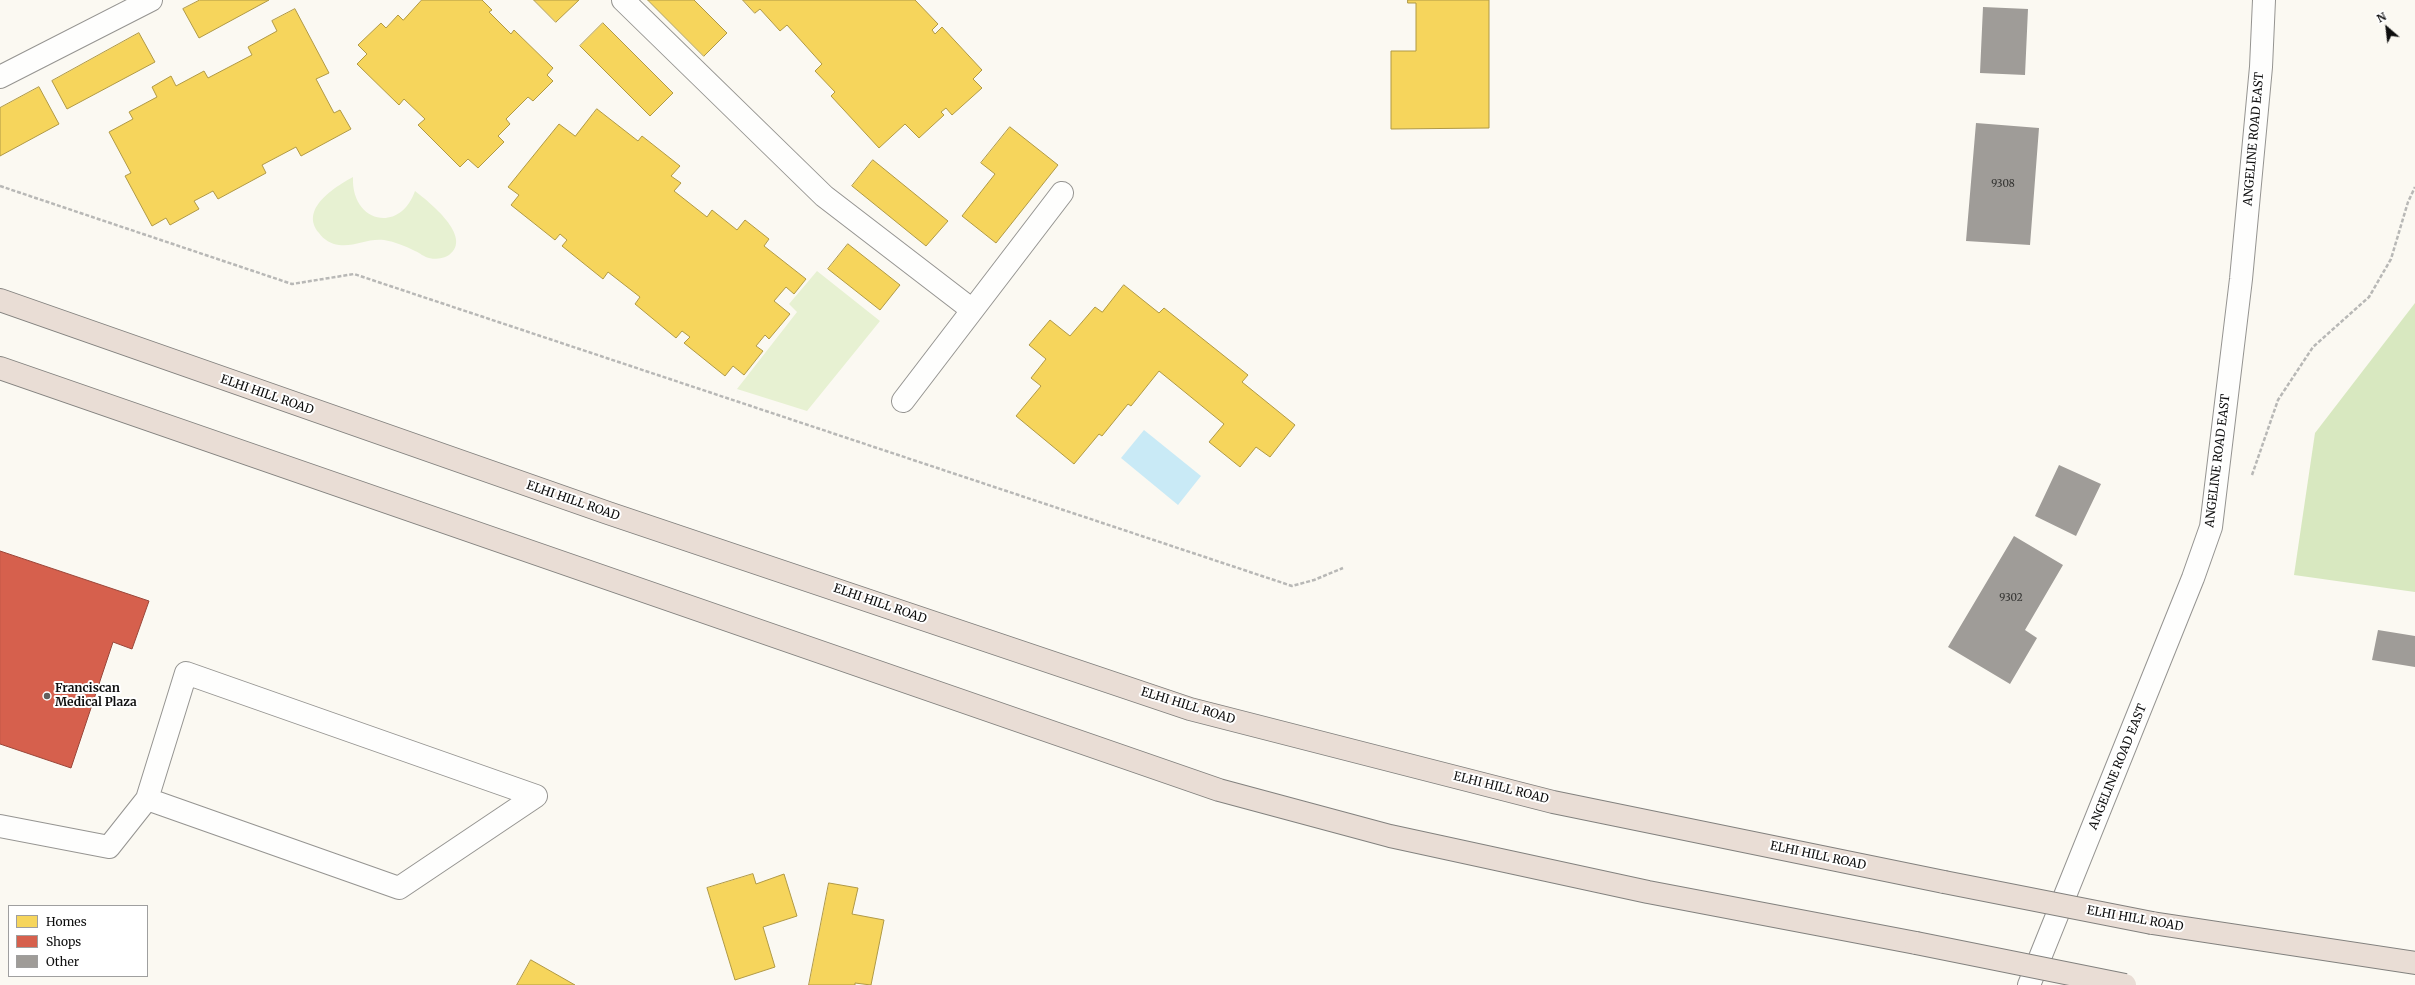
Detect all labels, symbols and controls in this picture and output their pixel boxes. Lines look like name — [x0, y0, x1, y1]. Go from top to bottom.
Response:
north arrow — [2367, 8, 2407, 48]
text: N — [2374, 9, 2388, 26]
street label: ANGELINE ROAD EAST — [2241, 71, 2267, 207]
house number: 9308 — [1991, 178, 2015, 190]
street label: ELHI HILL ROAD — [218, 372, 316, 418]
street label: ANGELINE ROAD EAST — [2203, 393, 2233, 529]
street label: ELHI HILL ROAD — [524, 478, 622, 524]
street label: ELHI HILL ROAD — [831, 581, 929, 627]
house number: 9302 — [1999, 592, 2023, 604]
place label: Franciscan Medical Plaza — [55, 682, 137, 710]
street label: ELHI HILL ROAD — [1139, 685, 1237, 727]
marker: Franciscan Medical Plaza — [42, 691, 52, 701]
street label: ANGELINE ROAD EAST — [2086, 702, 2150, 832]
street label: ELHI HILL ROAD — [1452, 769, 1550, 807]
street label: ELHI HILL ROAD — [1769, 839, 1867, 873]
street label: ELHI HILL ROAD — [2086, 903, 2184, 935]
legend — [8, 905, 148, 977]
text: Homes — [46, 914, 87, 929]
text: Shops — [46, 934, 81, 949]
text: Other — [46, 954, 79, 969]

